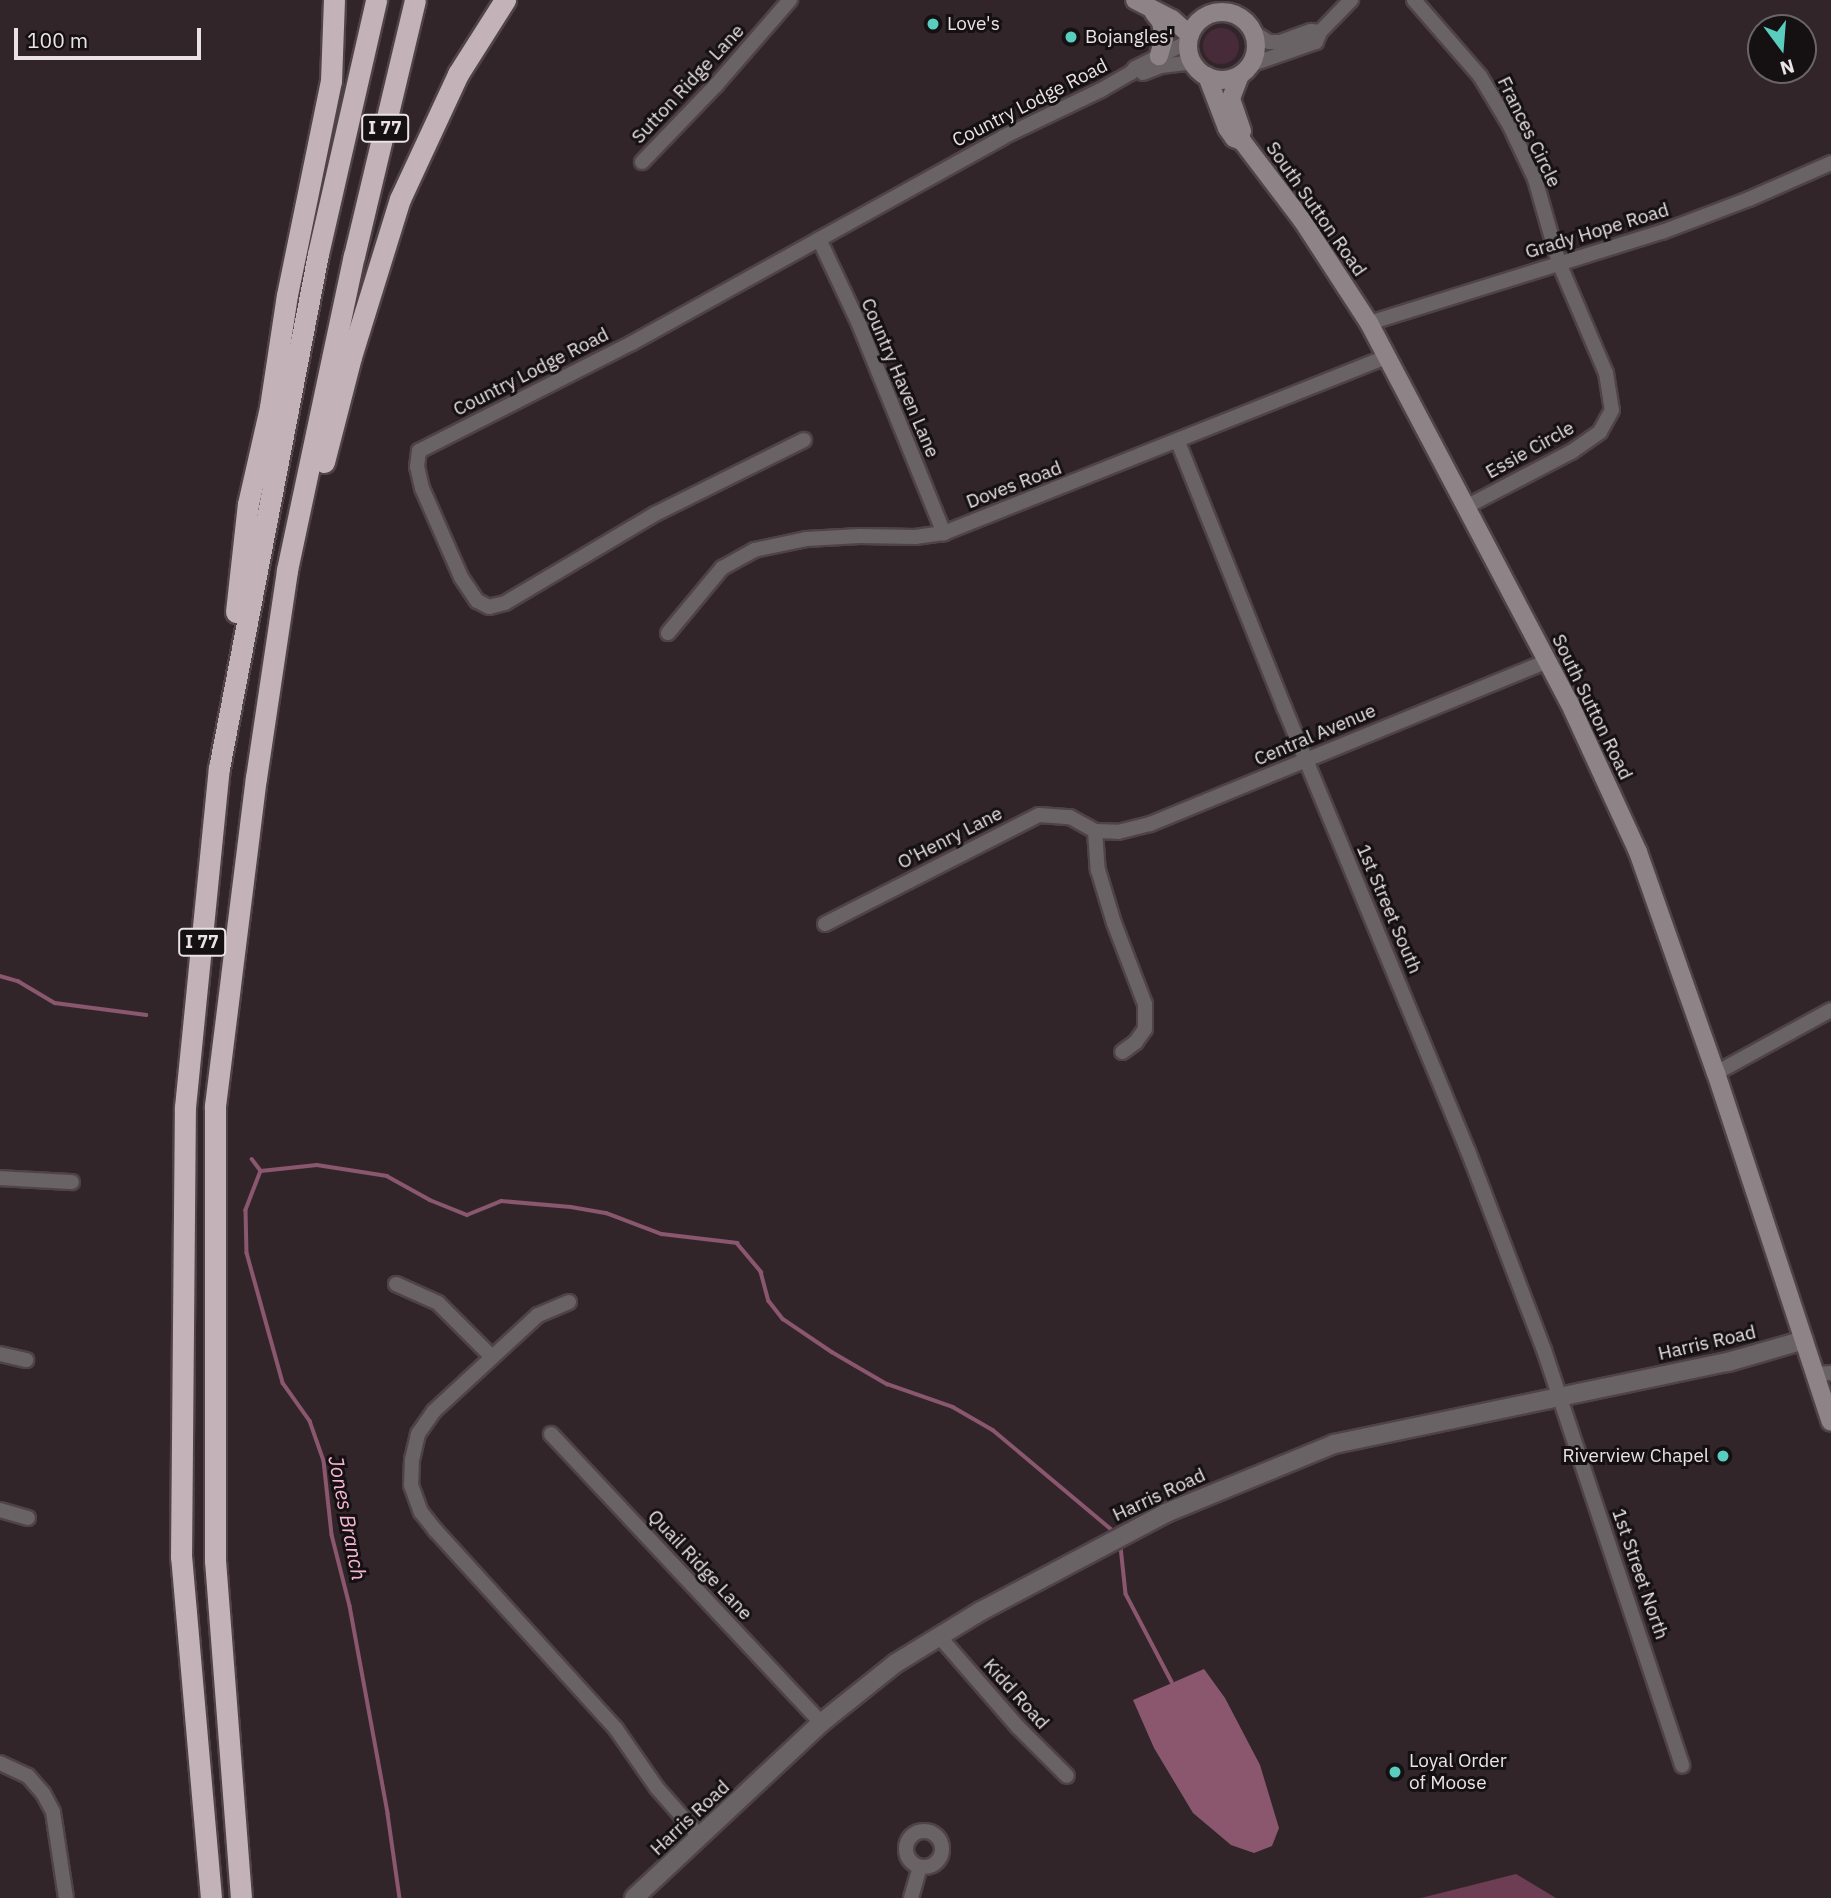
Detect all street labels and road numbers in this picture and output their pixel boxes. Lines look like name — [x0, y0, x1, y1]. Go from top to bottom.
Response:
street label: Sutton Ridge Lane — [627, 20, 749, 148]
street label: Country Lodge Road — [948, 54, 1112, 152]
street label: Frances Circle — [1492, 73, 1566, 191]
road number: I 77 — [360, 113, 410, 142]
street label: South Sutton Road — [1261, 137, 1371, 281]
street label: Grady Hope Road — [1522, 198, 1672, 264]
street label: Country Haven Lane — [856, 295, 944, 461]
street label: Country Lodge Road — [449, 323, 613, 421]
street label: Essie Circle — [1482, 416, 1578, 484]
street label: Doves Road — [963, 456, 1065, 514]
street label: South Sutton Road — [1547, 631, 1637, 783]
street label: Central Avenue — [1251, 699, 1379, 771]
street label: O'Henry Lane — [894, 802, 1006, 874]
street label: 1st Street South — [1352, 841, 1426, 977]
road number: I 77 — [178, 928, 227, 957]
street label: Harris Road — [1656, 1321, 1758, 1365]
street label: Harris Road — [1109, 1464, 1209, 1526]
street label: Quail Ridge Lane — [643, 1505, 757, 1625]
street label: 1st Street North — [1607, 1506, 1673, 1642]
street label: Kidd Road — [978, 1654, 1054, 1734]
street label: Harris Road — [646, 1776, 734, 1860]

